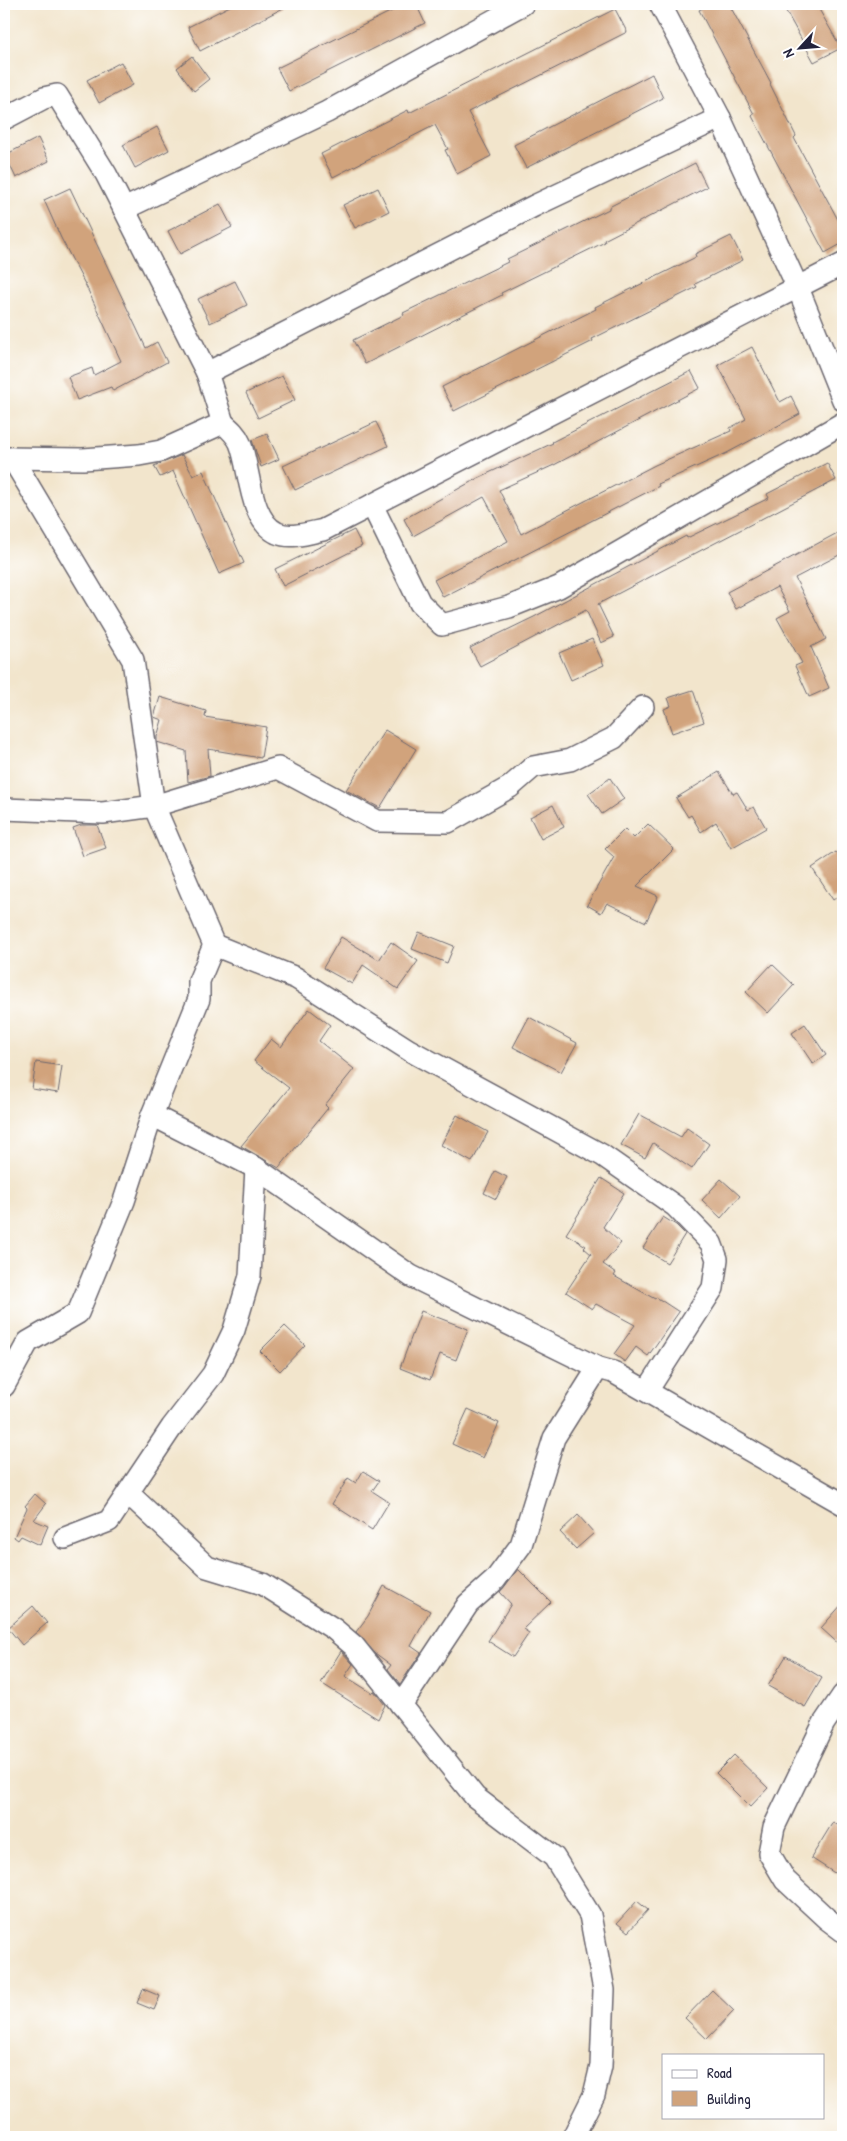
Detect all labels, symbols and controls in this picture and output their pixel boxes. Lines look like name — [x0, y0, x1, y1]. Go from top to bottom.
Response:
north arrow — [774, 22, 824, 72]
text: N — [777, 46, 798, 61]
legend — [662, 2054, 824, 2118]
text: Road — [707, 2062, 732, 2083]
text: Building — [707, 2088, 751, 2109]

